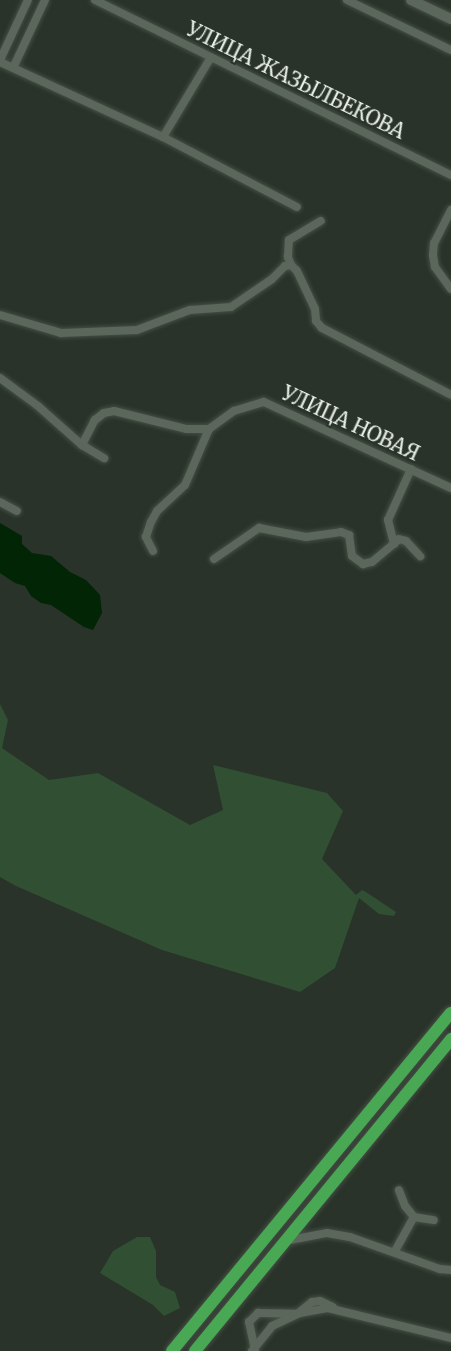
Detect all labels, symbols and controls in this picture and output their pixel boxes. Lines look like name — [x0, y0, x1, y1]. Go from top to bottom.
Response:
street label: УЛИЦА ЖАЗЫЛБЕКОВА — [183, 17, 409, 143]
street label: УЛИЦА НОВАЯ — [278, 381, 424, 465]

